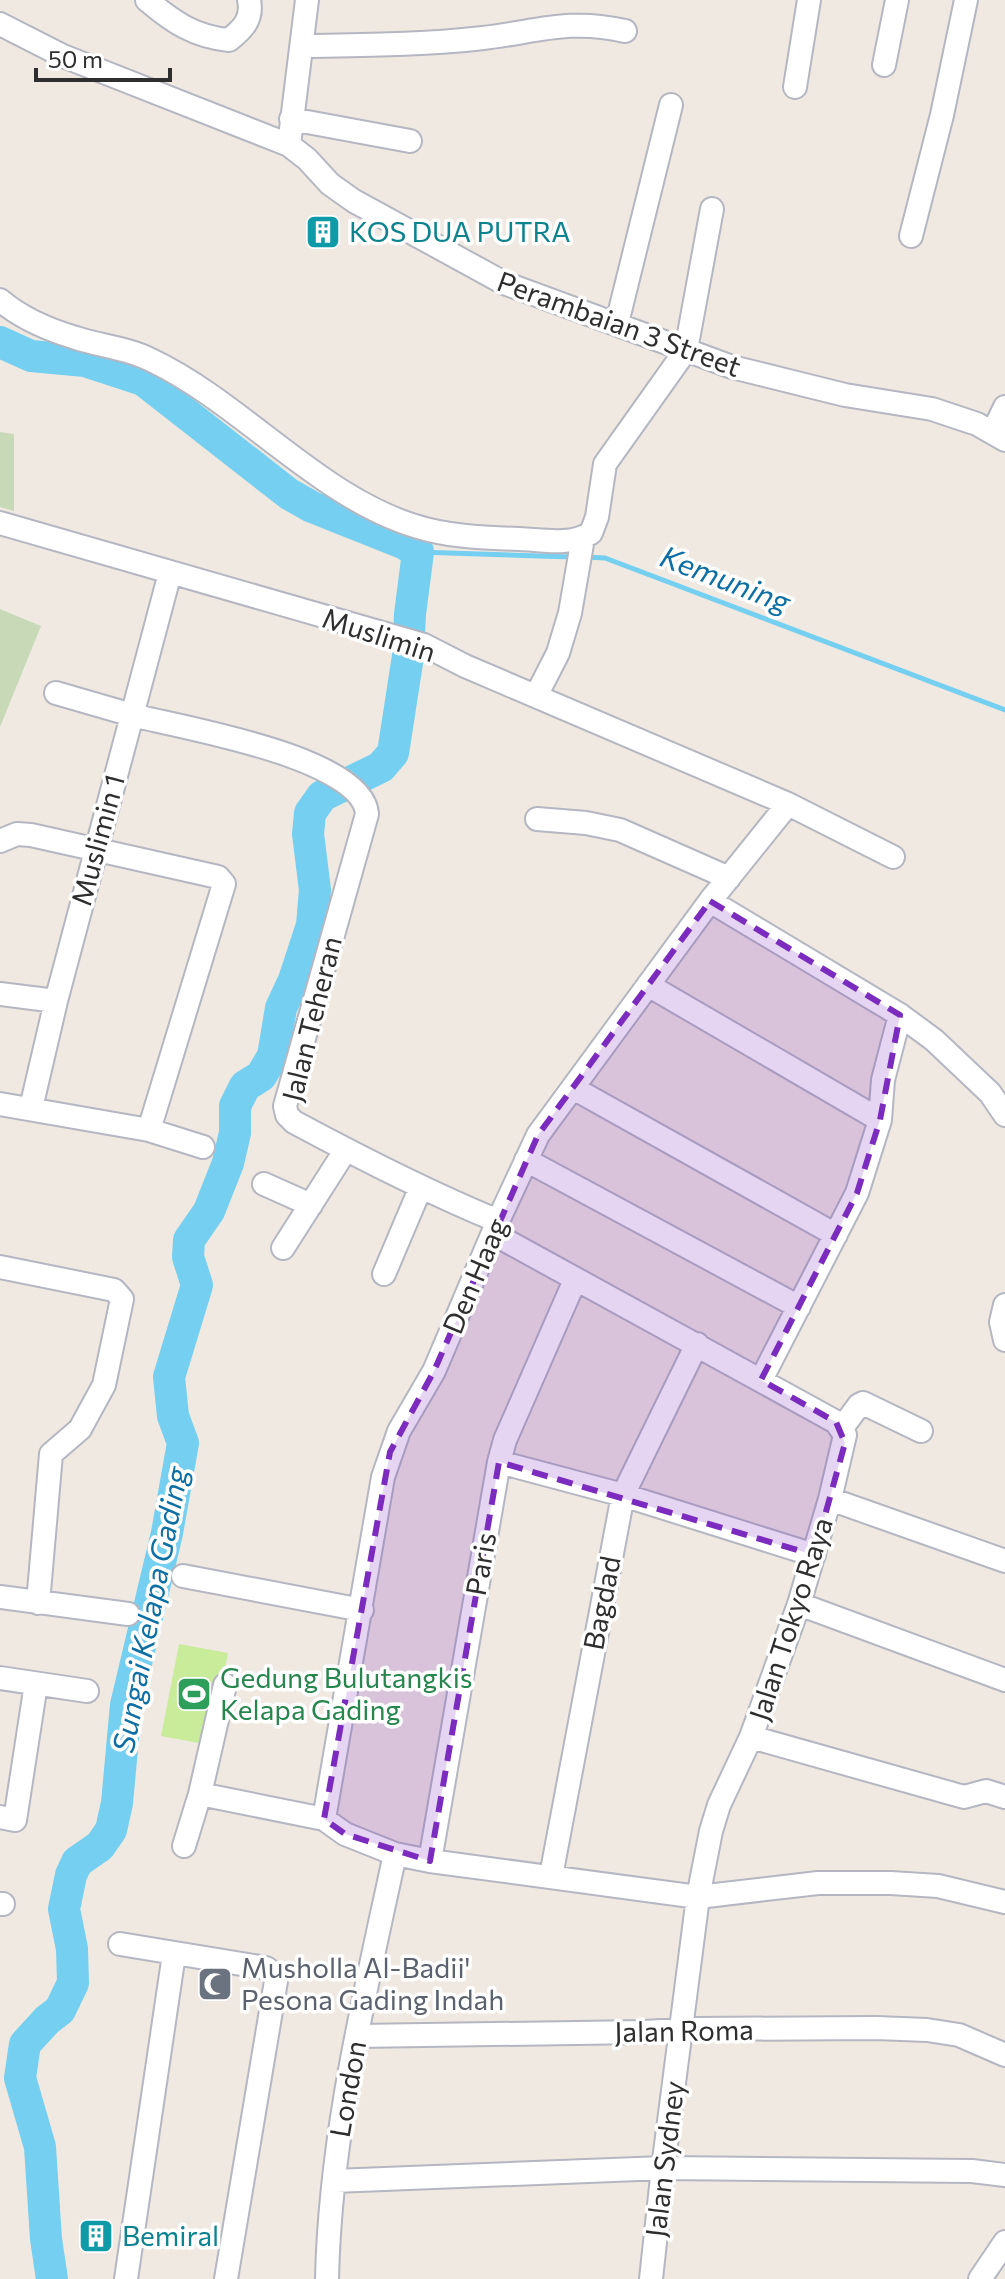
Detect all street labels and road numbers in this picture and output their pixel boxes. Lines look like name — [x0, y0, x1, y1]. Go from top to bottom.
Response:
street label: Perambaian 3 Street — [493, 263, 746, 383]
street label: Muslimin — [318, 600, 440, 668]
street label: Muslimin 1 — [63, 770, 131, 909]
street label: Jalan Teheran — [274, 933, 348, 1105]
street label: Den Haag — [435, 1213, 514, 1339]
street label: Jalan Tokyo Raya — [741, 1513, 839, 1725]
street label: Paris — [458, 1530, 502, 1598]
street label: Bagdad — [575, 1553, 627, 1653]
street label: Jalan Roma — [614, 2012, 754, 2048]
street label: London — [322, 2038, 372, 2140]
street label: Jalan Sydney — [638, 2079, 690, 2239]

